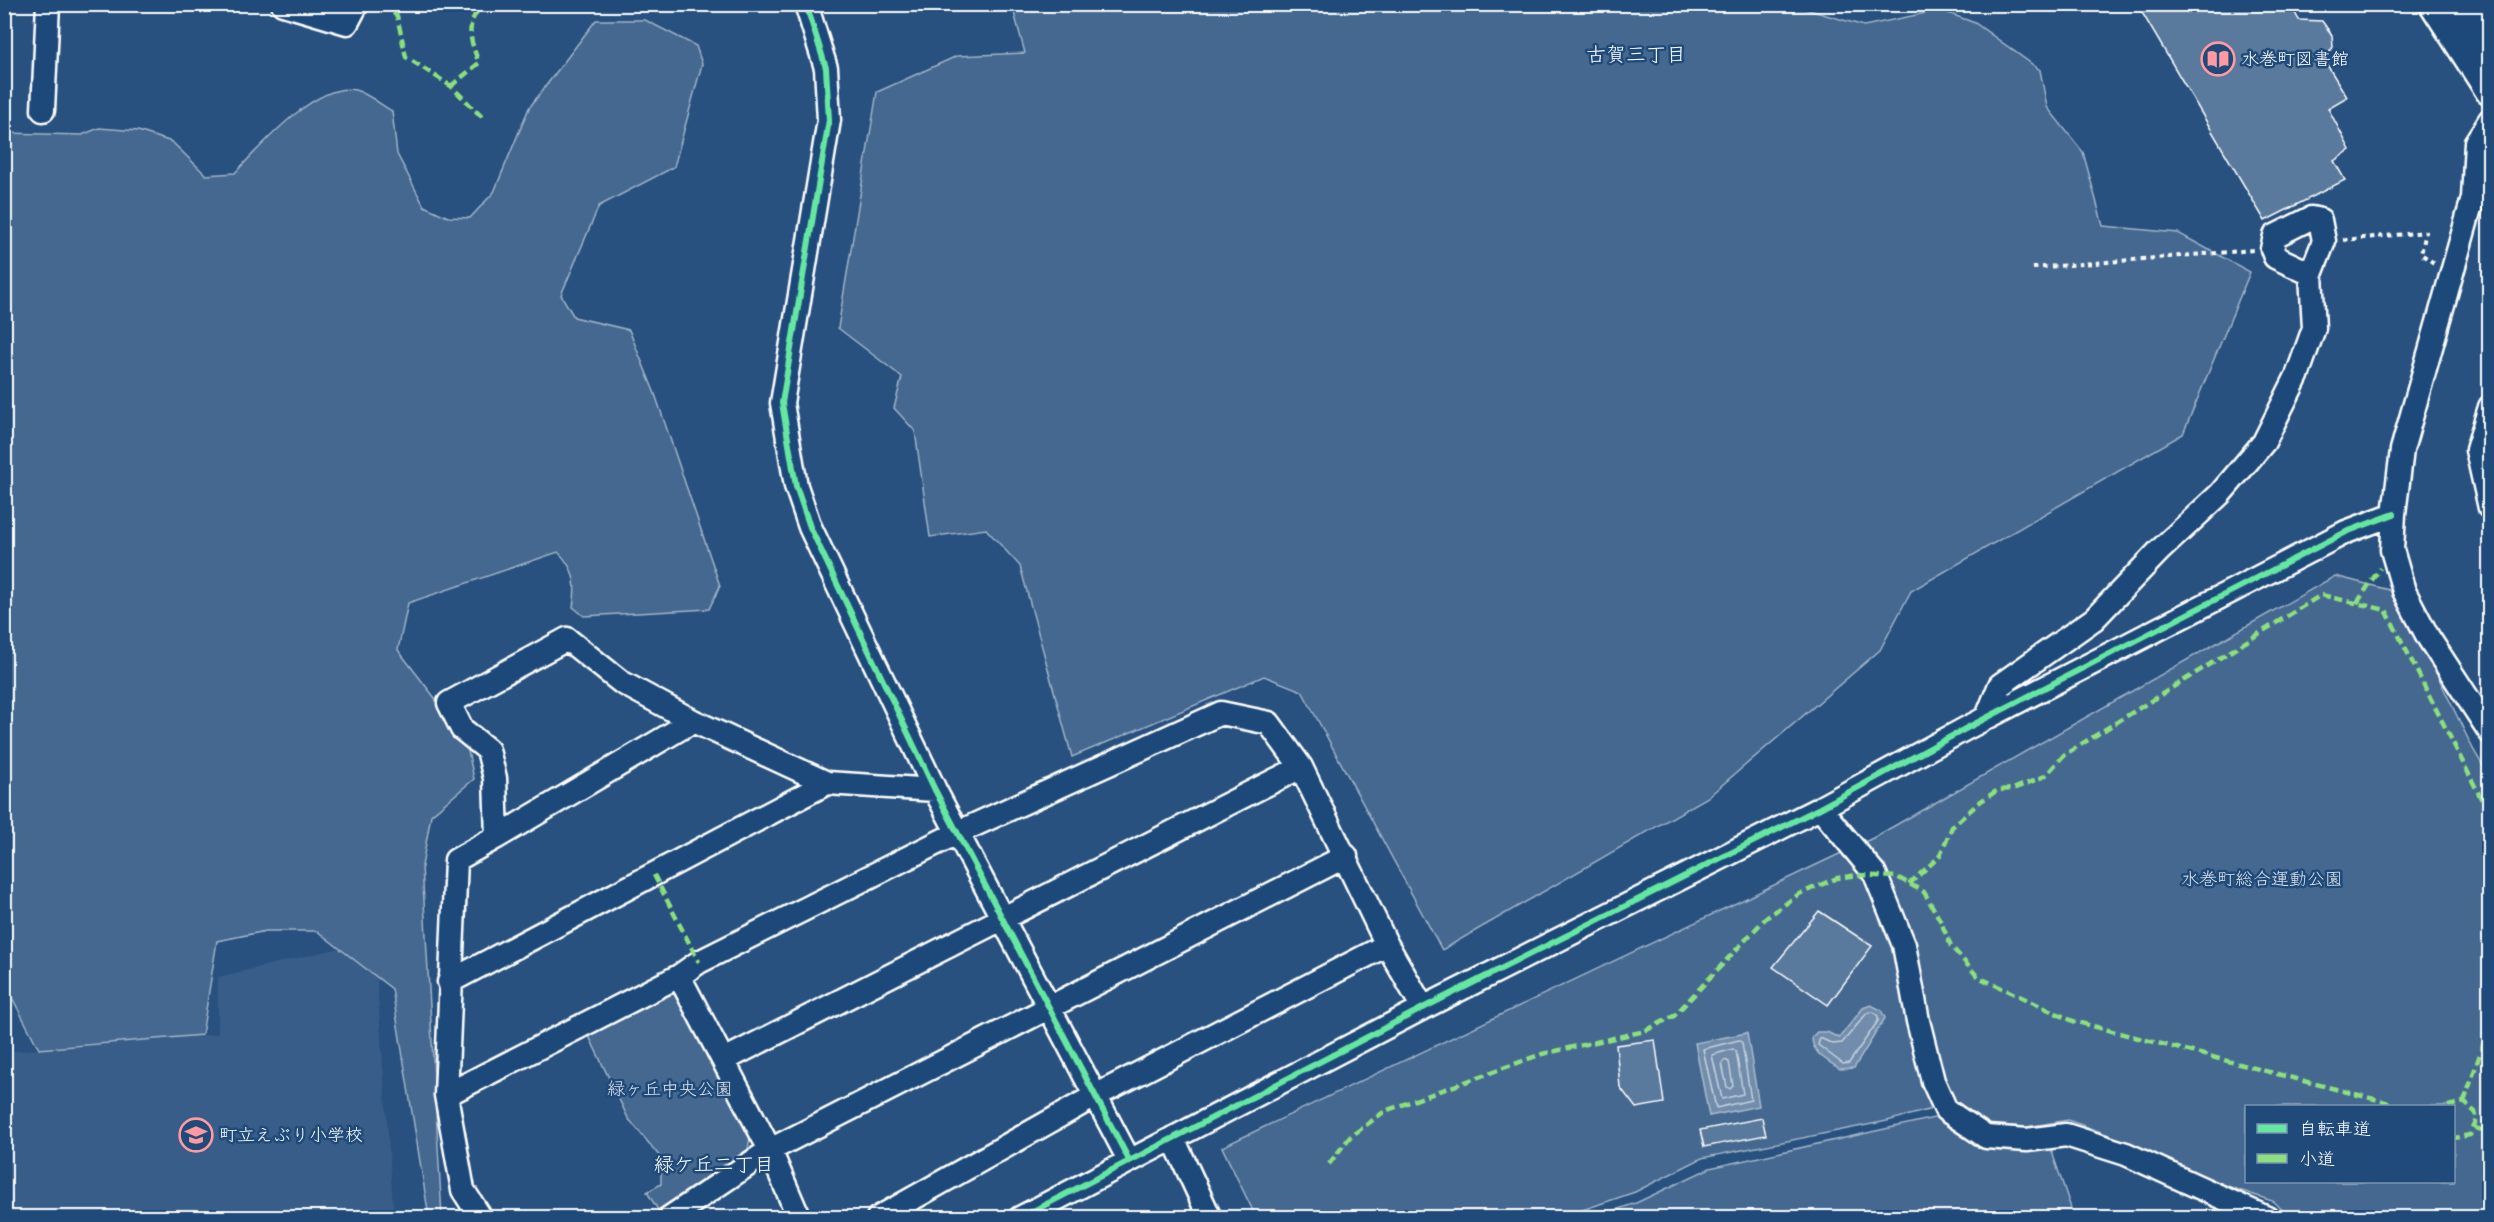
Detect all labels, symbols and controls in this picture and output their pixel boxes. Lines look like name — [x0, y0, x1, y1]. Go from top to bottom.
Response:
library icon: 水巻町図書館 — [2200, 41, 2236, 77]
district label: 古賀三丁目 — [1586, 42, 1686, 66]
place label: 水巻町図書館 — [2241, 48, 2349, 70]
park label: 水巻町総合運動公園 — [2181, 868, 2343, 890]
park label: 緑ヶ丘中央公園 — [607, 1078, 733, 1100]
legend — [2245, 1105, 2455, 1183]
school or university icon: 町立えぶり小学校 — [178, 1117, 214, 1153]
text: 自転車道 — [2299, 1118, 2371, 1140]
place label: 町立えぶり小学校 — [219, 1124, 363, 1146]
text: 小道 — [2299, 1148, 2335, 1170]
district label: 緑ケ丘二丁目 — [654, 1152, 774, 1176]

